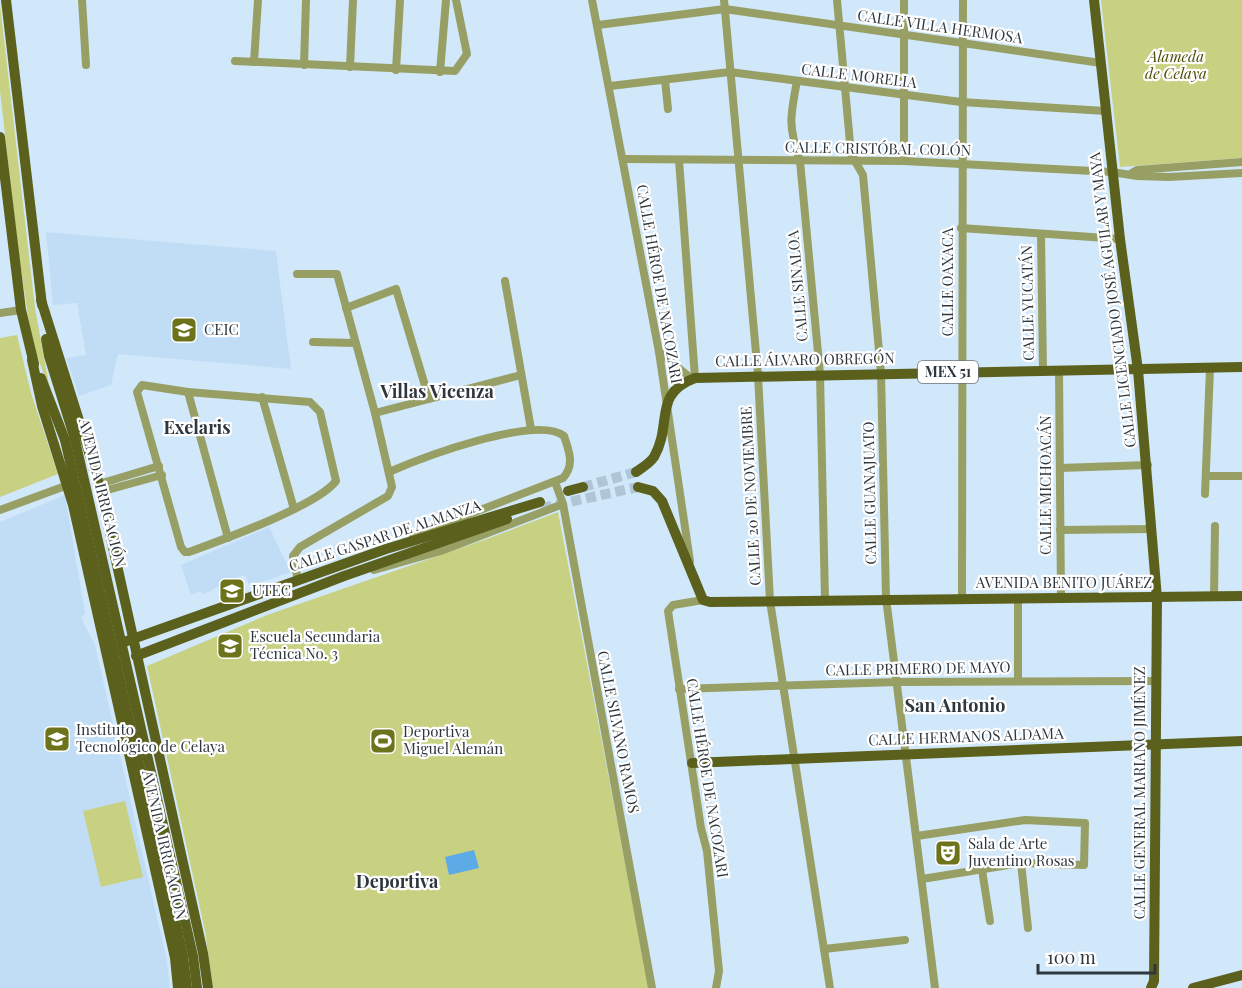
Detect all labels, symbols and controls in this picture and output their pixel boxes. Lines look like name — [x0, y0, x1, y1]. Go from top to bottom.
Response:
street label: CALLE VILLA HERMOSA — [856, 5, 1025, 48]
park label: Alameda de Celaya — [1145, 46, 1207, 83]
street label: CALLE MORELIA — [800, 58, 919, 92]
street label: CALLE CRISTÓBAL COLÓN — [785, 136, 972, 160]
street label: CALLE LICENCIADO JOSÉ AGUILAR Y MAYA — [1084, 151, 1140, 449]
street label: CALLE HÉROE DE NACOZARI — [633, 183, 687, 385]
street label: CALLE OAXACA — [937, 227, 957, 336]
street label: CALLE SINALOA — [782, 229, 812, 343]
street label: CALLE YUCATÁN — [1016, 245, 1038, 361]
school or university icon: CEIC — [169, 315, 199, 345]
place label: CEIC — [204, 319, 239, 339]
street label: CALLE ÁLVARO OBREGÓN — [715, 347, 895, 371]
road number: MEX 51 — [918, 361, 978, 383]
district label: Villas Vicenza — [379, 379, 494, 403]
street label: CALLE 20 DE NOVIEMBRE — [735, 406, 765, 586]
street label: AVENIDA IRRIGACIÓN — [75, 415, 131, 570]
district label: Exelaris — [163, 415, 231, 439]
street label: CALLE MICHOACÁN — [1035, 415, 1055, 555]
street label: CALLE GUANAJUATO — [858, 421, 880, 565]
street label: CALLE GASPAR DE ALMANZA — [286, 494, 484, 576]
street label: AVENIDA BENITO JUÁREZ — [975, 572, 1152, 592]
school or university icon: UTEC — [217, 576, 247, 606]
place label: UTEC — [252, 580, 291, 600]
place label: Escuela Secundaria Técnica No. 3 — [250, 626, 381, 663]
school or university icon: Escuela Secundaria Técnica No. 3 — [215, 631, 245, 661]
street label: CALLE SILVANO RAMOS — [593, 649, 645, 815]
street label: CALLE PRIMERO DE MAYO — [825, 656, 1011, 680]
street label: CALLE GENERAL MARIANO JIMÉNEZ — [1129, 666, 1149, 920]
street label: CALLE HÉROE DE NACOZARI — [682, 677, 734, 879]
district label: San Antonio — [905, 693, 1005, 717]
place label: Instituto Tecnológico de Celaya — [76, 719, 226, 756]
place label: Deportiva Miguel Alemán — [403, 721, 503, 758]
street label: CALLE HERMANOS ALDAMA — [868, 723, 1065, 749]
school or university icon: Instituto Tecnológico de Celaya — [42, 724, 72, 754]
sports icon: Deportiva Miguel Alemán — [368, 726, 398, 756]
street label: AVENIDA IRRIGACION — [138, 767, 192, 922]
place label: Sala de Arte Juventino Rosas — [967, 833, 1075, 870]
theatre icon: Sala de Arte Juventino Rosas — [933, 838, 963, 868]
district label: Deportiva — [356, 869, 439, 893]
scale bar — [1038, 937, 1155, 975]
text: 100 m — [1047, 945, 1096, 969]

